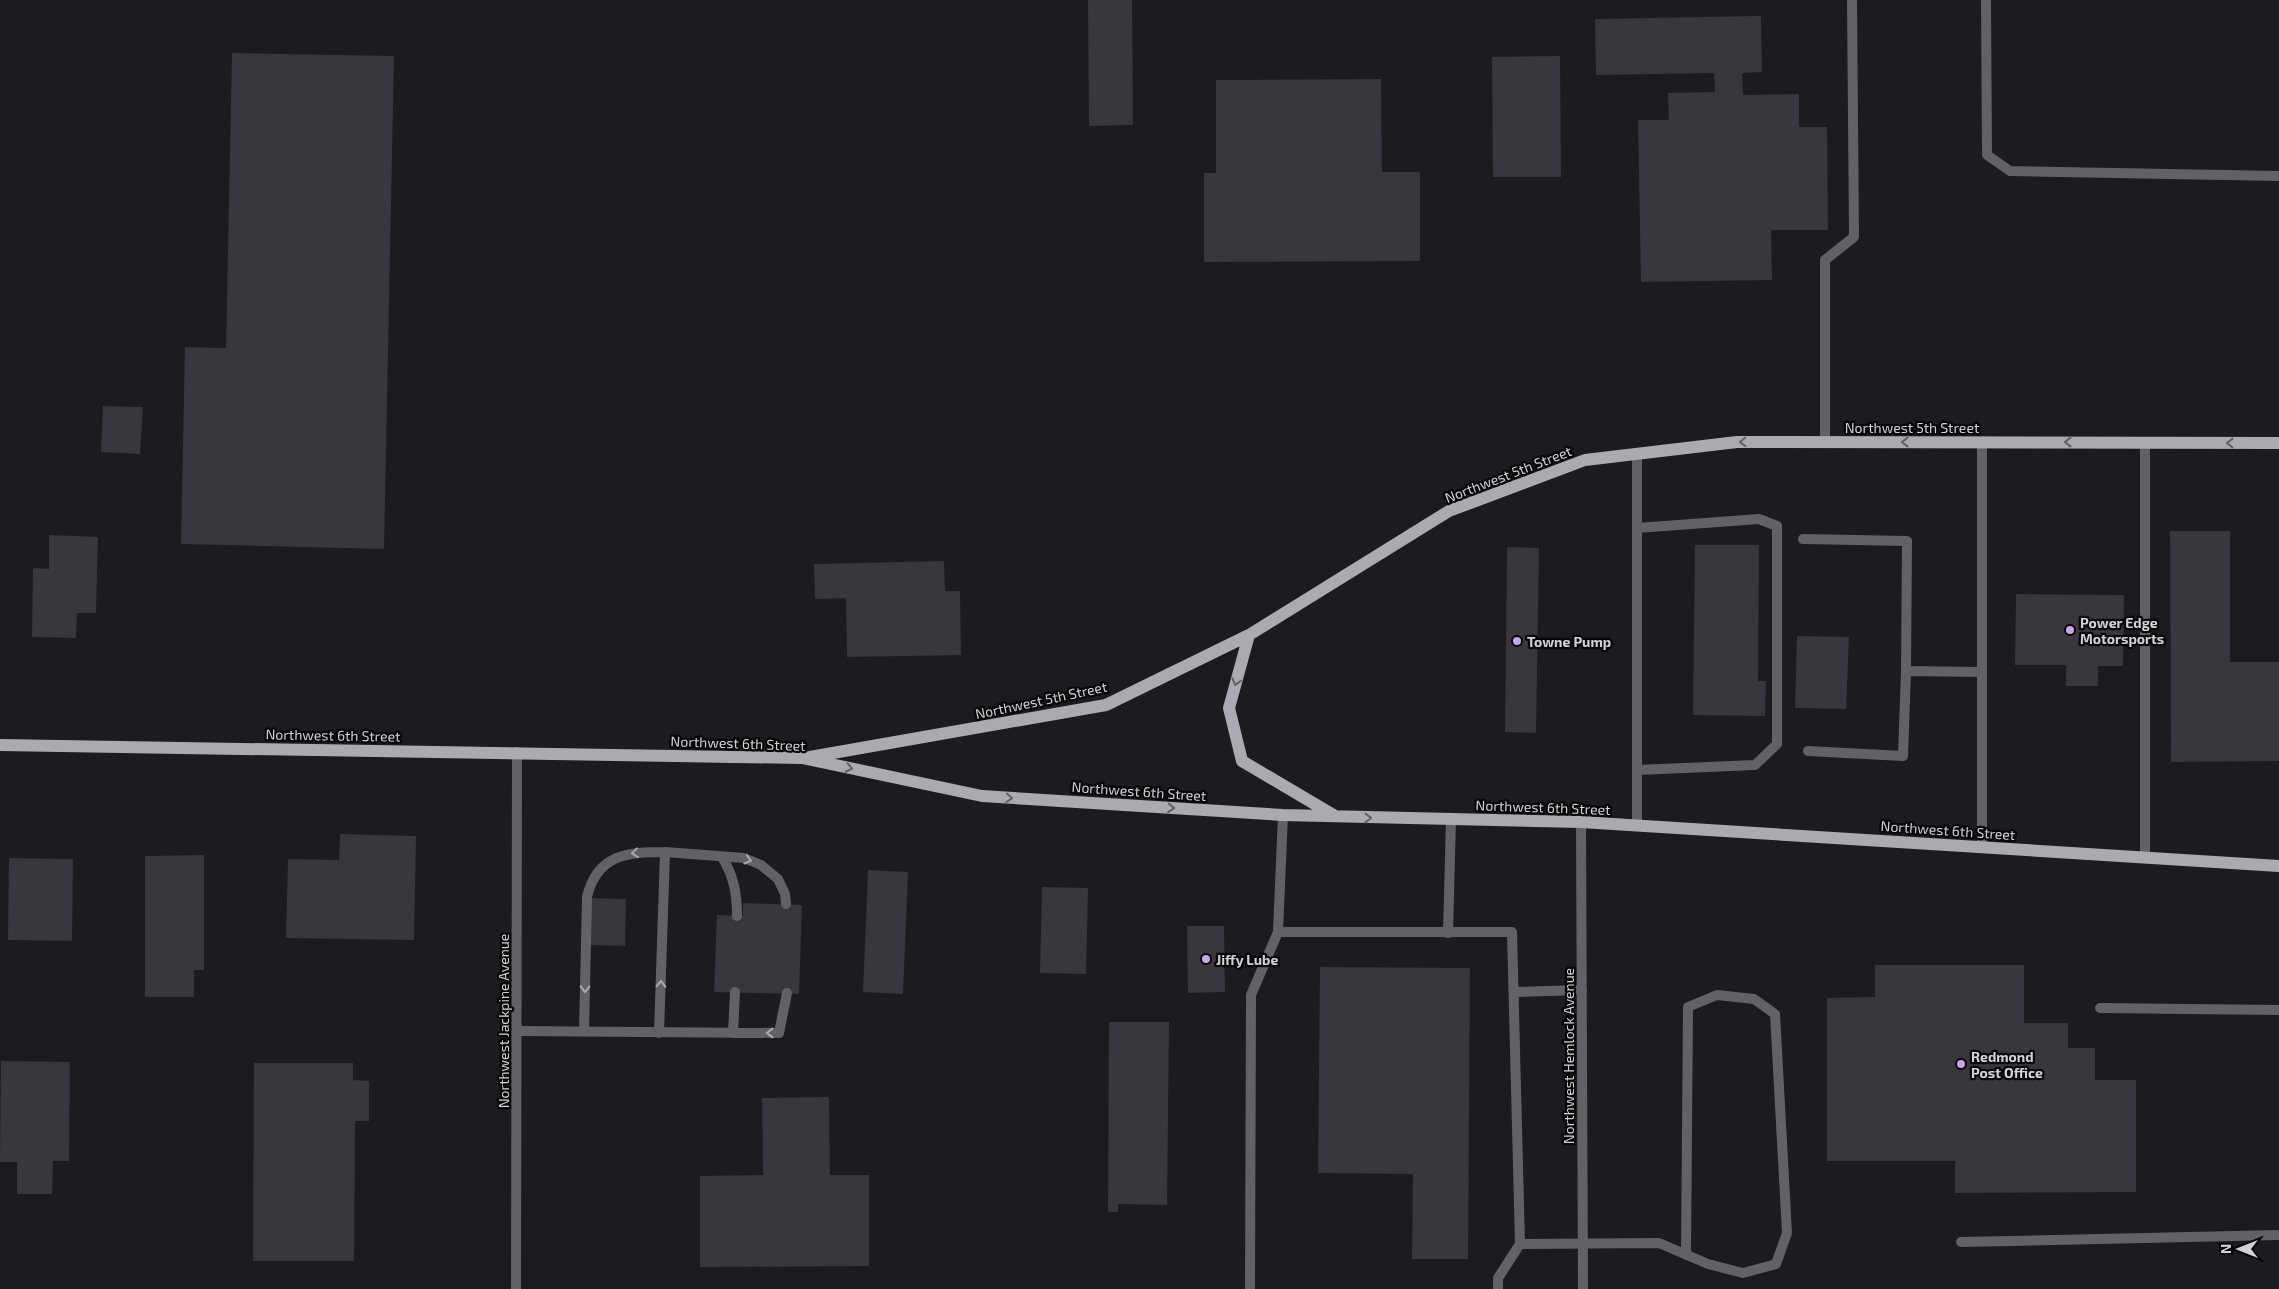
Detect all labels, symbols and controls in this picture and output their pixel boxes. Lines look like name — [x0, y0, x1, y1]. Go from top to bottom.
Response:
street label: Northwest 5th Street — [1845, 419, 1979, 436]
one-way arrow — [1739, 437, 1746, 447]
one-way arrow — [1901, 437, 1909, 447]
one-way arrow — [2064, 437, 2072, 447]
one-way arrow — [2226, 438, 2234, 448]
street label: Northwest 5th Street — [1442, 442, 1574, 506]
place label: Power Edge Motorsports — [2080, 614, 2164, 647]
marker: Power Edge Motorsports — [2064, 624, 2076, 636]
place label: Towne Pump — [1527, 633, 1611, 650]
marker: Towne Pump — [1511, 635, 1523, 647]
street label: Northwest 5th Street — [973, 678, 1109, 722]
one-way arrow — [1232, 678, 1242, 686]
street label: Northwest 6th Street — [265, 725, 401, 745]
street label: Northwest 6th Street — [670, 732, 806, 754]
one-way arrow — [845, 762, 854, 773]
street label: Northwest 6th Street — [1071, 778, 1207, 804]
one-way arrow — [1005, 792, 1013, 803]
street label: Northwest 6th Street — [1475, 796, 1611, 818]
one-way arrow — [1167, 802, 1175, 813]
one-way arrow — [1365, 812, 1373, 823]
street label: Northwest 6th Street — [1880, 817, 2016, 843]
one-way arrow — [631, 847, 639, 858]
one-way arrow — [743, 855, 752, 865]
street label: Northwest Jackpine Avenue — [495, 934, 512, 1108]
place label: Jiffy Lube — [1216, 951, 1278, 968]
marker: Jiffy Lube — [1200, 953, 1212, 965]
street label: Northwest Hemlock Avenue — [1560, 968, 1577, 1144]
one-way arrow — [656, 980, 666, 988]
one-way arrow — [580, 985, 590, 993]
one-way arrow — [766, 1028, 774, 1038]
place label: Redmond Post Office — [1971, 1048, 2043, 1081]
marker: Redmond Post Office — [1955, 1058, 1967, 1070]
north arrow — [2214, 1224, 2264, 1274]
text: N — [2217, 1244, 2234, 1254]

